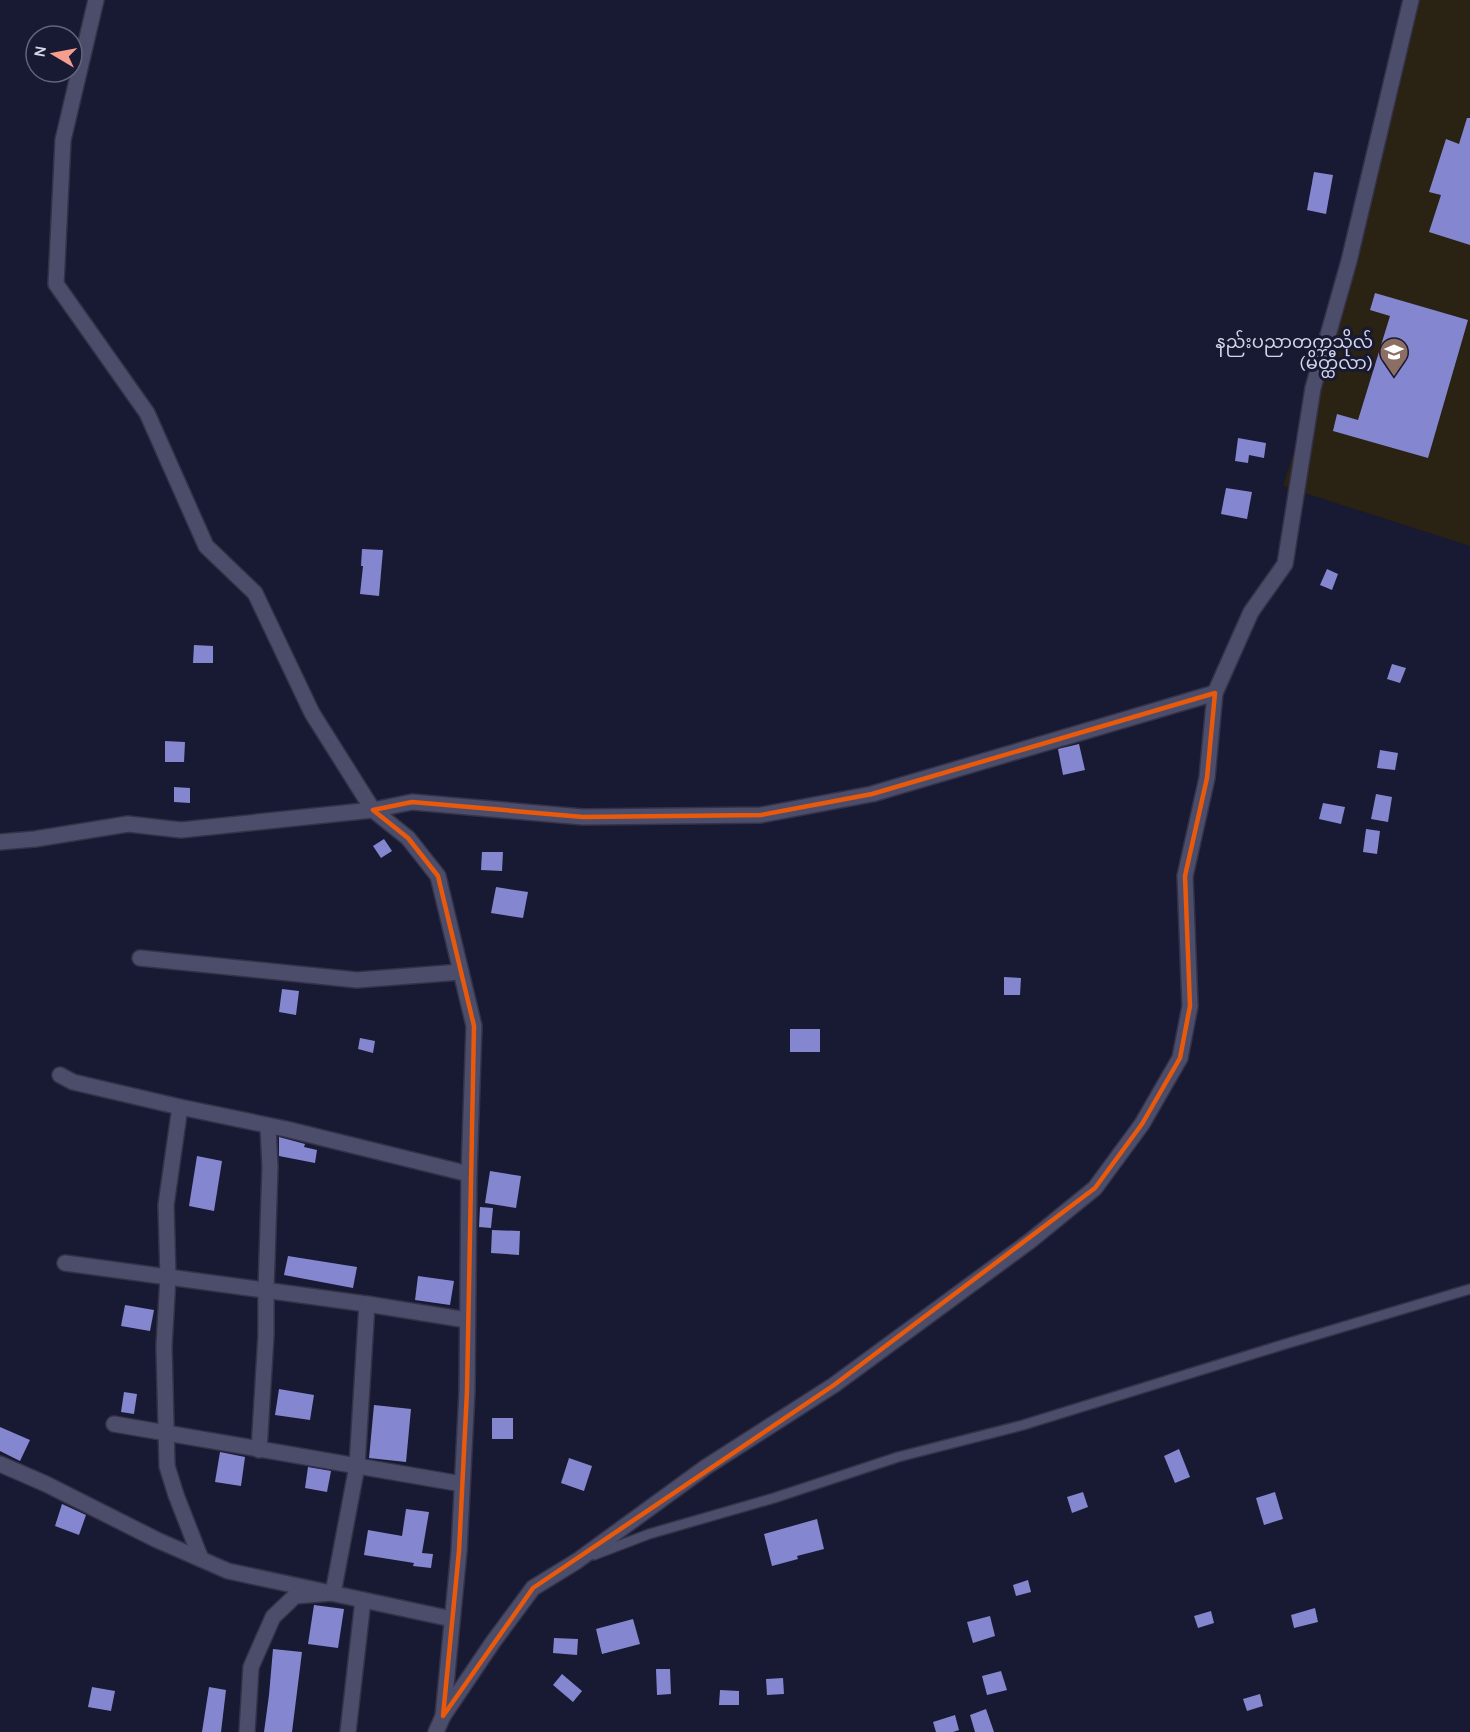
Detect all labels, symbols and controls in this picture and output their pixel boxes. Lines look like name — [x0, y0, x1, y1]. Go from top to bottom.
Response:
north arrow — [24, 24, 84, 84]
text: N — [29, 44, 50, 59]
place label: နည်းပညာတက္ကသိုလ် (မိတ္ထီလာ) — [1215, 328, 1373, 378]
school or university icon: နည်းပညာတက္ကသိုလ် (မိတ္ထီလာ) — [1378, 336, 1410, 378]

